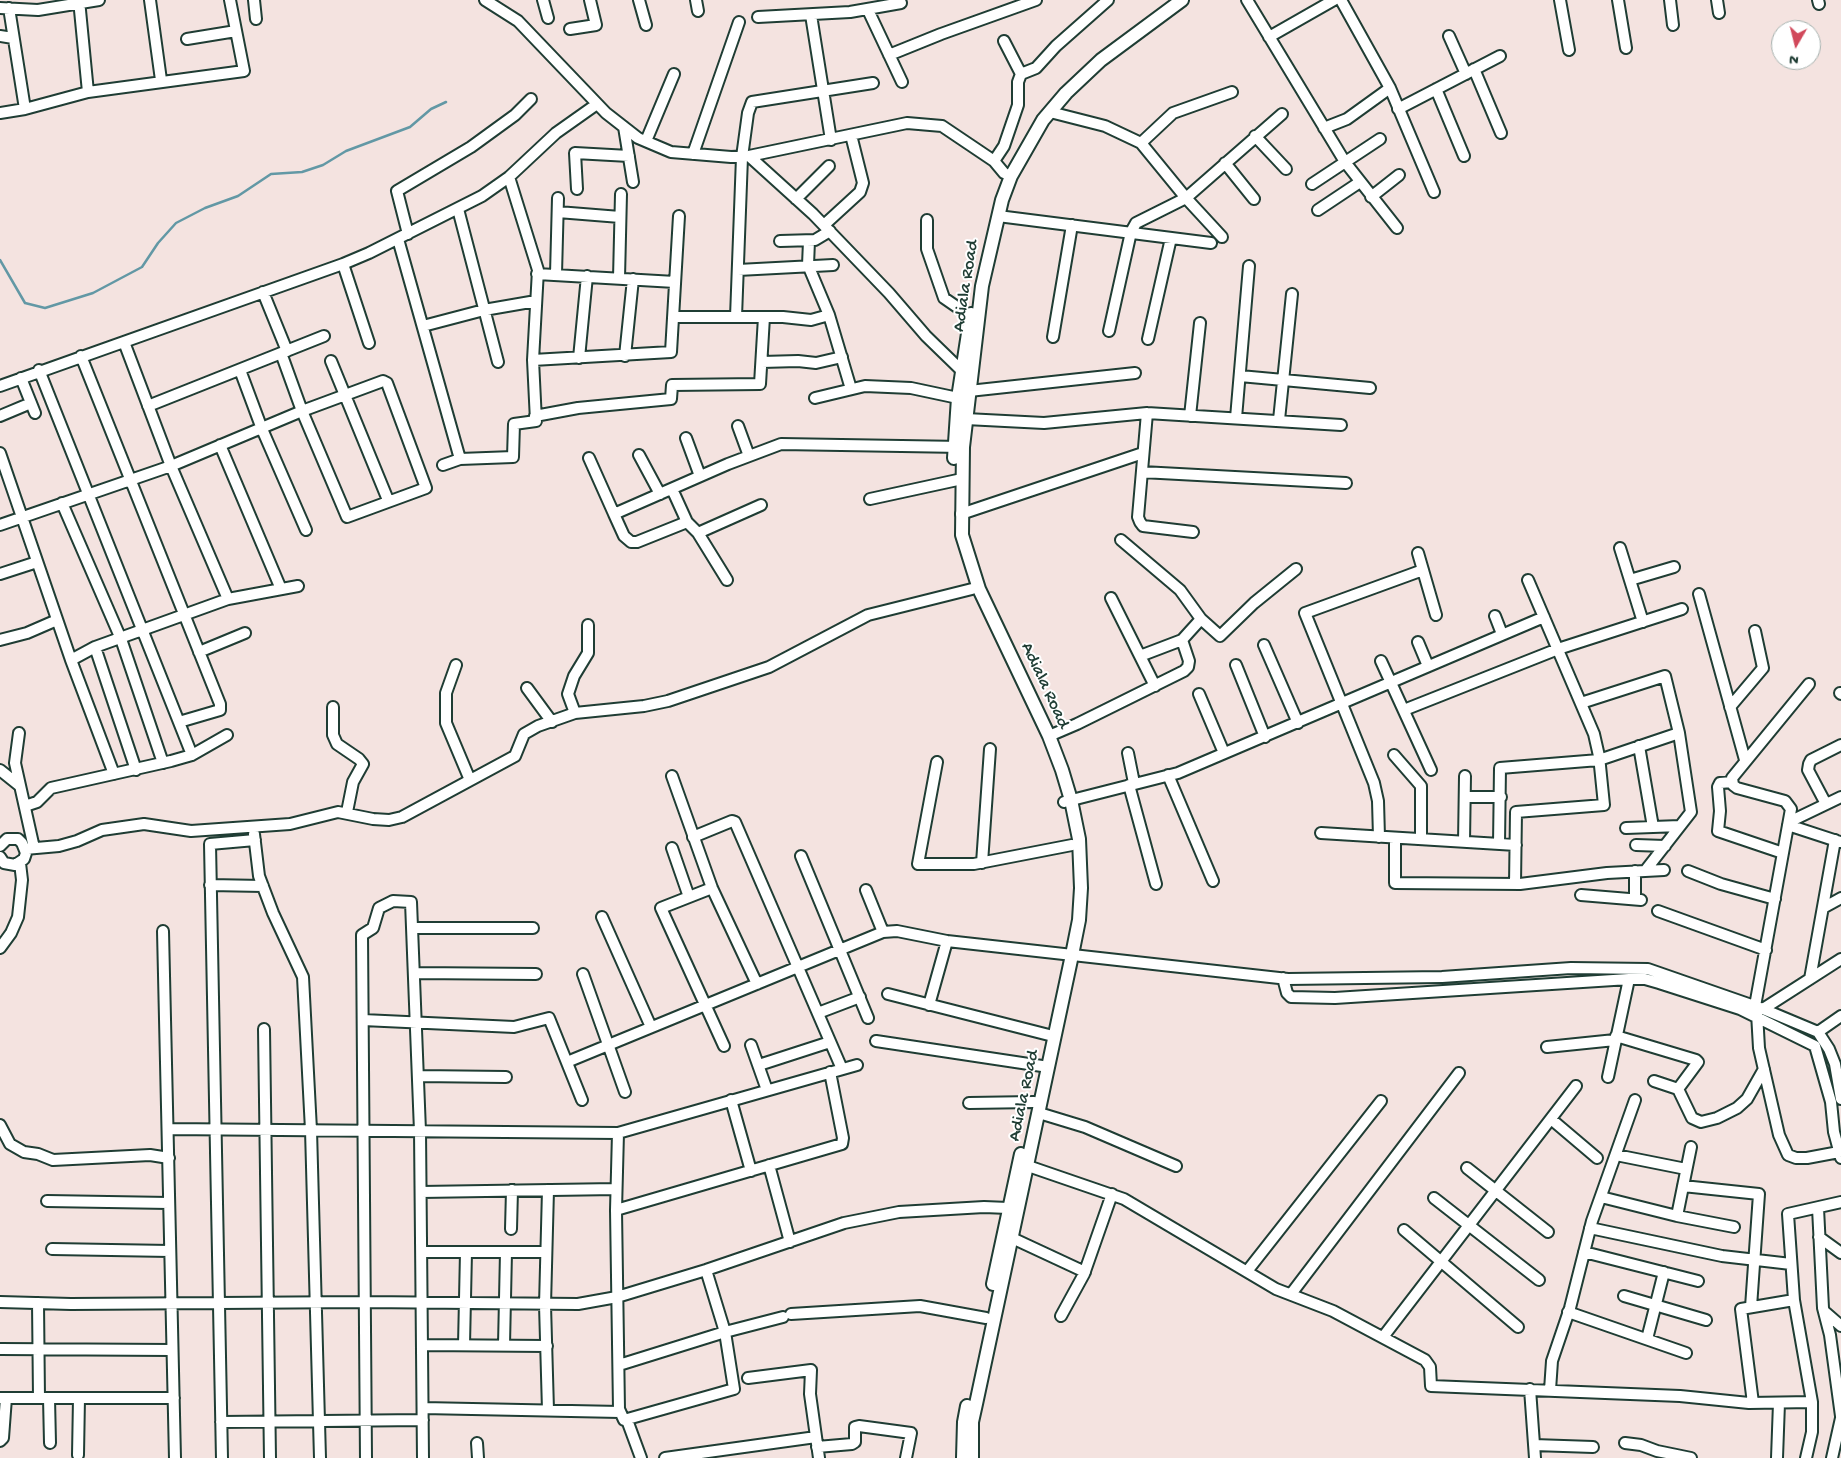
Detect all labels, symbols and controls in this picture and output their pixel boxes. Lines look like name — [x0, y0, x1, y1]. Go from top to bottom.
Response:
north arrow — [1771, 20, 1821, 70]
text: N — [1788, 50, 1800, 68]
street label: Adiala Road — [949, 239, 985, 333]
street label: Adiala Road — [1015, 639, 1073, 733]
street label: Adiala Road — [1005, 1048, 1045, 1144]

